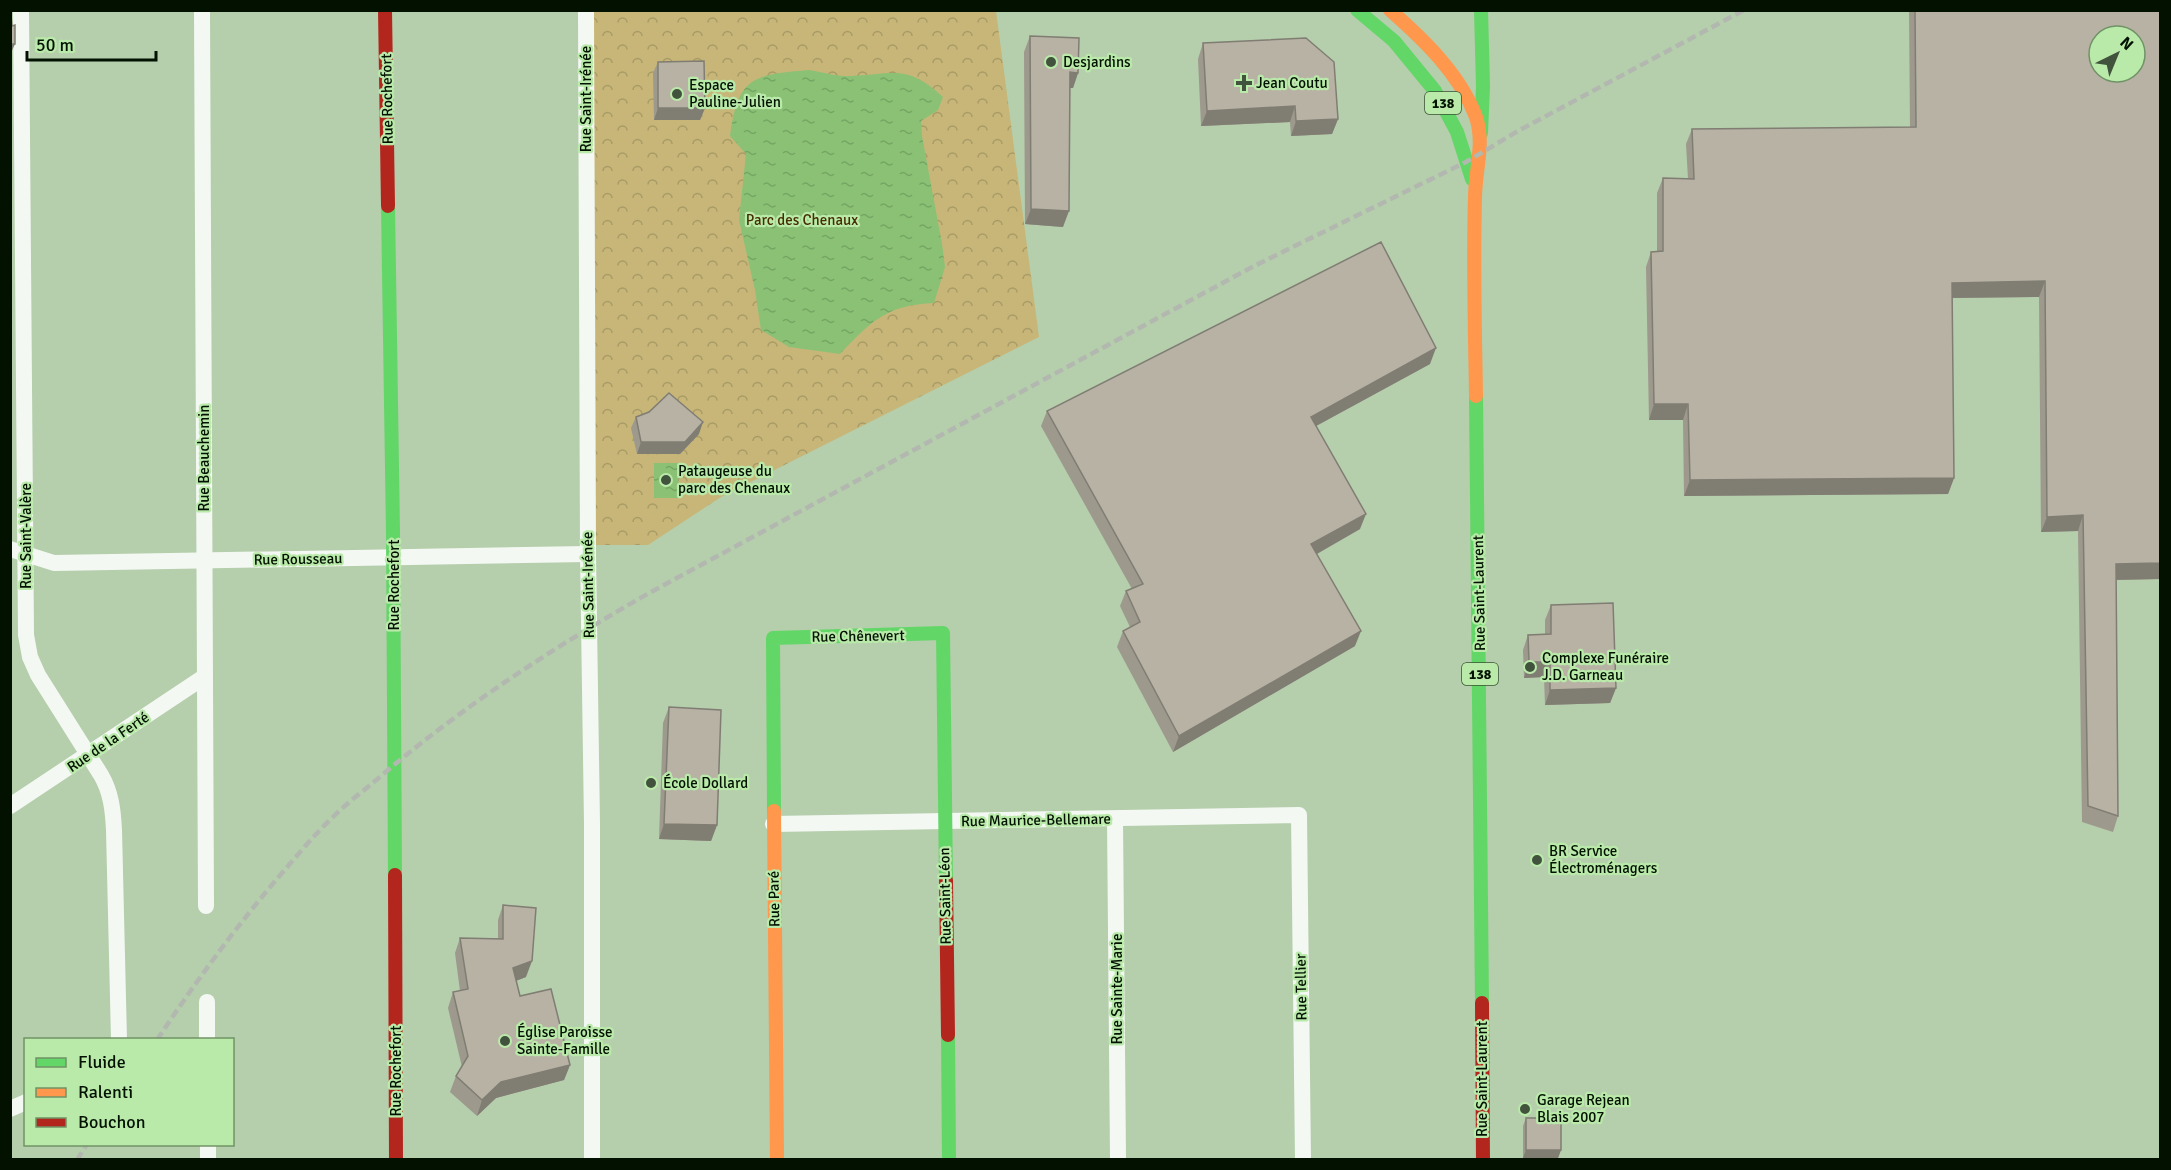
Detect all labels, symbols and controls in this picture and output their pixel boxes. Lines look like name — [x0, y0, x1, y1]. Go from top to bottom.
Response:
scale bar — [27, 24, 156, 62]
north arrow — [2087, 24, 2147, 84]
text: N — [2116, 33, 2137, 55]
text: 50 m — [36, 34, 74, 56]
street label: Rue Saint-Irénée — [577, 46, 595, 152]
street label: Rue Rochefort — [377, 53, 397, 145]
place label: Desjardins — [1063, 53, 1131, 71]
marker: Desjardins — [1044, 55, 1058, 69]
place label: Jean Coutu — [1256, 74, 1328, 92]
place label: Espace Pauline-Julien — [689, 76, 781, 111]
marker: Jean Coutu — [1237, 76, 1251, 90]
marker: Espace Pauline-Julien — [670, 87, 684, 101]
road number: 138 — [1425, 92, 1461, 114]
park label: Parc des Chenaux — [746, 211, 858, 229]
street label: Rue Beauchemin — [195, 405, 213, 511]
place label: Pataugeuse du parc des Chenaux — [678, 462, 790, 497]
marker: Pataugeuse du parc des Chenaux — [659, 473, 673, 487]
street label: Rue Saint-Valère — [17, 483, 35, 589]
street label: Rue Saint-Irénée — [578, 531, 598, 639]
street label: Rue Saint-Laurent — [1469, 535, 1489, 651]
street label: Rue Rochefort — [385, 540, 403, 630]
street label: Rue Rousseau — [253, 549, 343, 569]
street label: Rue Chênevert — [811, 626, 905, 646]
place label: Complexe Funéraire J.D. Garneau — [1542, 649, 1669, 684]
marker: Complexe Funéraire J.D. Garneau — [1523, 660, 1537, 674]
road number: 138 — [1462, 663, 1498, 685]
street label: Rue de la Ferté — [64, 708, 152, 776]
place label: École Dollard — [663, 773, 748, 792]
marker: École Dollard — [644, 776, 658, 790]
street label: Rue Maurice-Bellemare — [961, 810, 1111, 830]
place label: BR Service Électroménagers — [1549, 842, 1658, 877]
street label: Rue Saint-Léon — [935, 847, 955, 945]
marker: BR Service Électroménagers — [1530, 853, 1544, 867]
street label: Rue Paré — [765, 871, 783, 927]
street label: Rue Sainte-Marie — [1108, 934, 1126, 1044]
street label: Rue Tellier — [1291, 953, 1311, 1021]
street label: Rue Saint-Laurent — [1473, 1021, 1491, 1137]
place label: Église Paroisse Sainte-Famille — [517, 1022, 613, 1058]
street label: Rue Rochefort — [387, 1026, 405, 1116]
marker: Église Paroisse Sainte-Famille — [498, 1034, 512, 1048]
legend — [24, 1038, 234, 1146]
text: Fluide — [78, 1051, 126, 1073]
text: Ralenti — [78, 1081, 133, 1103]
place label: Garage Rejean Blais 2007 — [1537, 1091, 1630, 1126]
marker: Garage Rejean Blais 2007 — [1518, 1102, 1532, 1116]
text: Bouchon — [78, 1111, 146, 1133]

